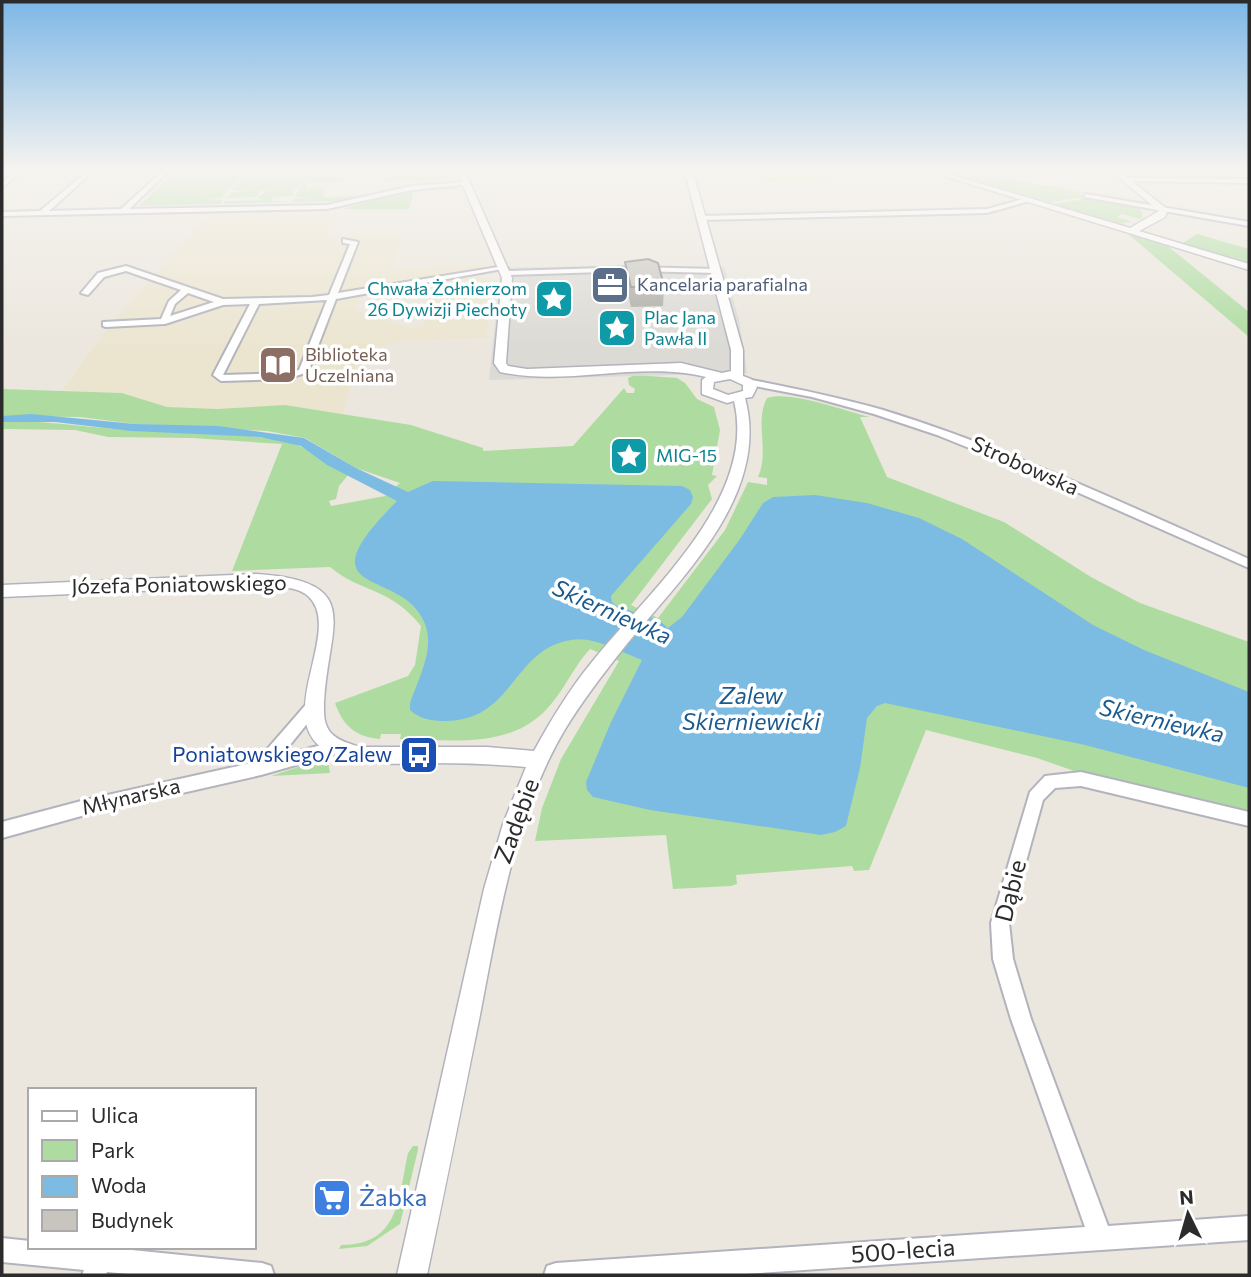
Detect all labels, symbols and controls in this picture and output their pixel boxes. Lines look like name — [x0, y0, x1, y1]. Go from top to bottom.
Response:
office icon: Kancelaria parafialna — [589, 264, 631, 306]
place label: Kancelaria parafialna — [637, 273, 808, 295]
place label: Chwała Żołnierzom 26 Dywizji Piechoty — [367, 277, 527, 320]
place icon: Chwała Żołnierzom 26 Dywizji Piechoty — [533, 278, 575, 320]
place label: Plac Jana Pawła II — [644, 306, 716, 349]
place icon: Plac Jana Pawła II — [596, 307, 638, 349]
place label: Biblioteka Uczelniana — [305, 343, 394, 386]
library icon: Biblioteka Uczelniana — [257, 344, 299, 386]
street label: Strobowska — [968, 430, 1083, 499]
place icon: MIG-15 — [608, 435, 650, 477]
place label: MIG-15 — [656, 444, 717, 466]
street label: Józefa Poniatowskiego — [71, 569, 287, 598]
water label: Skierniewka — [549, 572, 676, 650]
water label: Zalew Skierniewicki — [682, 681, 821, 735]
water label: Skierniewka — [1097, 692, 1227, 748]
bus stop icon: Poniatowskiego/Zalew — [398, 734, 440, 776]
place label: Poniatowskiego/Zalew — [172, 741, 392, 766]
street label: Młynarska — [79, 772, 182, 819]
street label: Zadębie — [487, 774, 544, 867]
street label: Dąbie — [988, 856, 1031, 925]
legend — [28, 1088, 256, 1249]
text: Ulica — [91, 1102, 138, 1127]
text: Park — [91, 1137, 135, 1162]
text: Woda — [91, 1172, 147, 1197]
supermarket icon: Żabka — [311, 1177, 353, 1219]
north arrow — [1153, 1179, 1223, 1249]
place label: Żabka — [359, 1182, 427, 1211]
text: N — [1178, 1184, 1195, 1209]
text: Budynek — [91, 1207, 174, 1232]
street label: 500-lecia — [850, 1231, 956, 1268]

